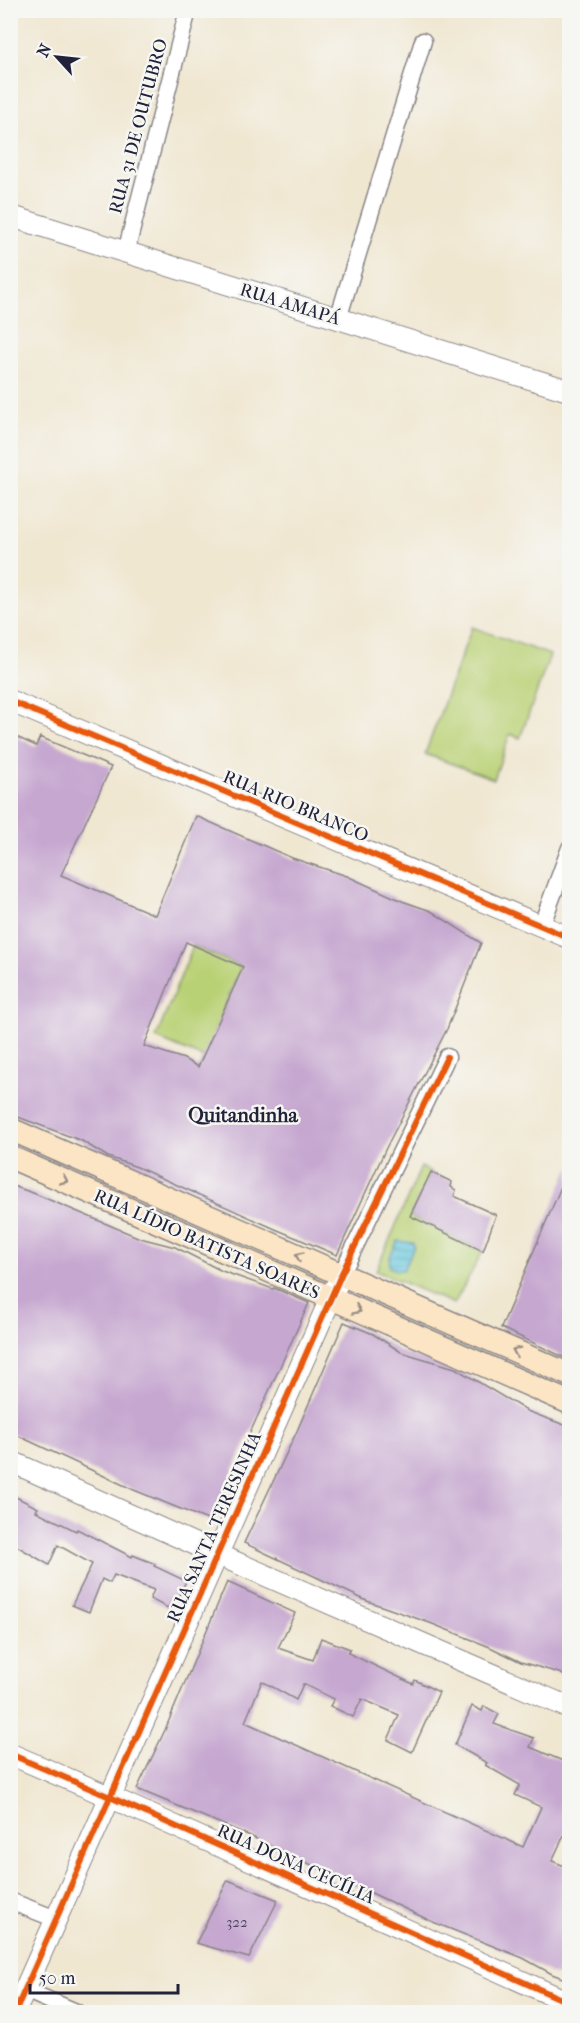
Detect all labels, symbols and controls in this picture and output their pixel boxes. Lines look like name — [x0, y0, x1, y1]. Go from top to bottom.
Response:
north arrow — [27, 27, 87, 87]
street label: RUA 31 DE OUTUBRO — [105, 36, 172, 216]
text: N — [33, 40, 56, 60]
street label: RUA AMAPÁ — [237, 278, 343, 330]
street label: RUA RIO BRANCO — [220, 766, 372, 847]
district label: Quitandinha — [188, 1104, 298, 1127]
one-way arrow — [58, 1173, 69, 1185]
street label: RUA LÍDIO BATISTA SOARES — [91, 1184, 323, 1304]
one-way arrow — [294, 1251, 305, 1263]
one-way arrow — [351, 1303, 362, 1315]
one-way arrow — [511, 1347, 522, 1359]
street label: RUA SANTA TERESINHA — [163, 1428, 266, 1626]
street label: RUA DONA CECÍLIA — [214, 1819, 379, 1909]
house number: 322 — [226, 1913, 248, 1931]
scale bar — [30, 1957, 178, 1995]
text: 50 m — [39, 1968, 76, 1989]

